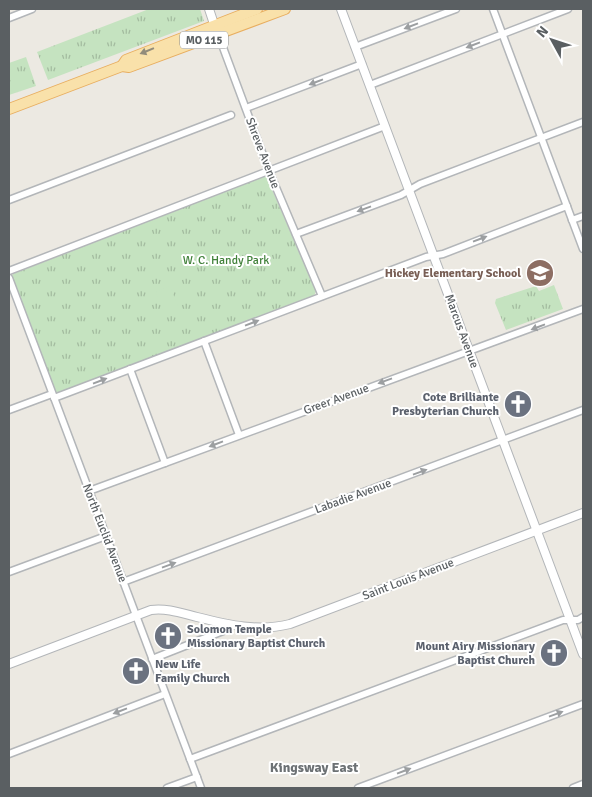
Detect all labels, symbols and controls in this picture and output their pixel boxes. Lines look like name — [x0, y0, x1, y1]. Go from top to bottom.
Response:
north arrow — [527, 15, 577, 65]
one-way arrow — [403, 22, 418, 30]
text: N — [533, 23, 552, 41]
road number: MO 115 — [180, 32, 228, 48]
one-way arrow — [466, 42, 481, 49]
one-way arrow — [139, 48, 154, 56]
one-way arrow — [308, 78, 323, 86]
street label: Shreve Avenue — [242, 116, 283, 191]
one-way arrow — [357, 206, 372, 213]
one-way arrow — [473, 235, 488, 243]
park label: W. C. Handy Park — [183, 253, 269, 268]
school or university icon: Hickey Elementary School — [525, 258, 555, 288]
place label: Hickey Elementary School — [385, 266, 521, 281]
street label: Marcus Avenue — [441, 292, 482, 370]
one-way arrow — [244, 319, 259, 326]
one-way arrow — [530, 323, 545, 331]
one-way arrow — [92, 377, 107, 384]
one-way arrow — [377, 377, 392, 385]
street label: Greer Avenue — [301, 381, 371, 418]
church icon: Cote Brilliante Presbyterian Church — [503, 389, 533, 419]
place label: Cote Brilliante Presbyterian Church — [392, 390, 499, 419]
one-way arrow — [209, 440, 223, 448]
one-way arrow — [413, 468, 428, 476]
street label: Labadie Avenue — [313, 476, 393, 517]
street label: North Euclid Avenue — [79, 482, 130, 585]
street label: Saint Louis Avenue — [360, 555, 456, 604]
one-way arrow — [162, 561, 177, 569]
church icon: Solomon Temple Missionary Baptist Church — [153, 621, 183, 651]
place label: Solomon Temple Missionary Baptist Church — [187, 622, 326, 651]
church icon: Mount Airy Missionary Baptist Church — [539, 638, 569, 668]
place label: Mount Airy Missionary Baptist Church — [415, 639, 535, 668]
church icon: New Life Family Church — [121, 656, 151, 686]
place label: New Life Family Church — [155, 657, 230, 686]
one-way arrow — [112, 707, 127, 715]
one-way arrow — [549, 710, 564, 718]
district label: Kingsway East — [270, 759, 359, 776]
one-way arrow — [397, 767, 412, 775]

